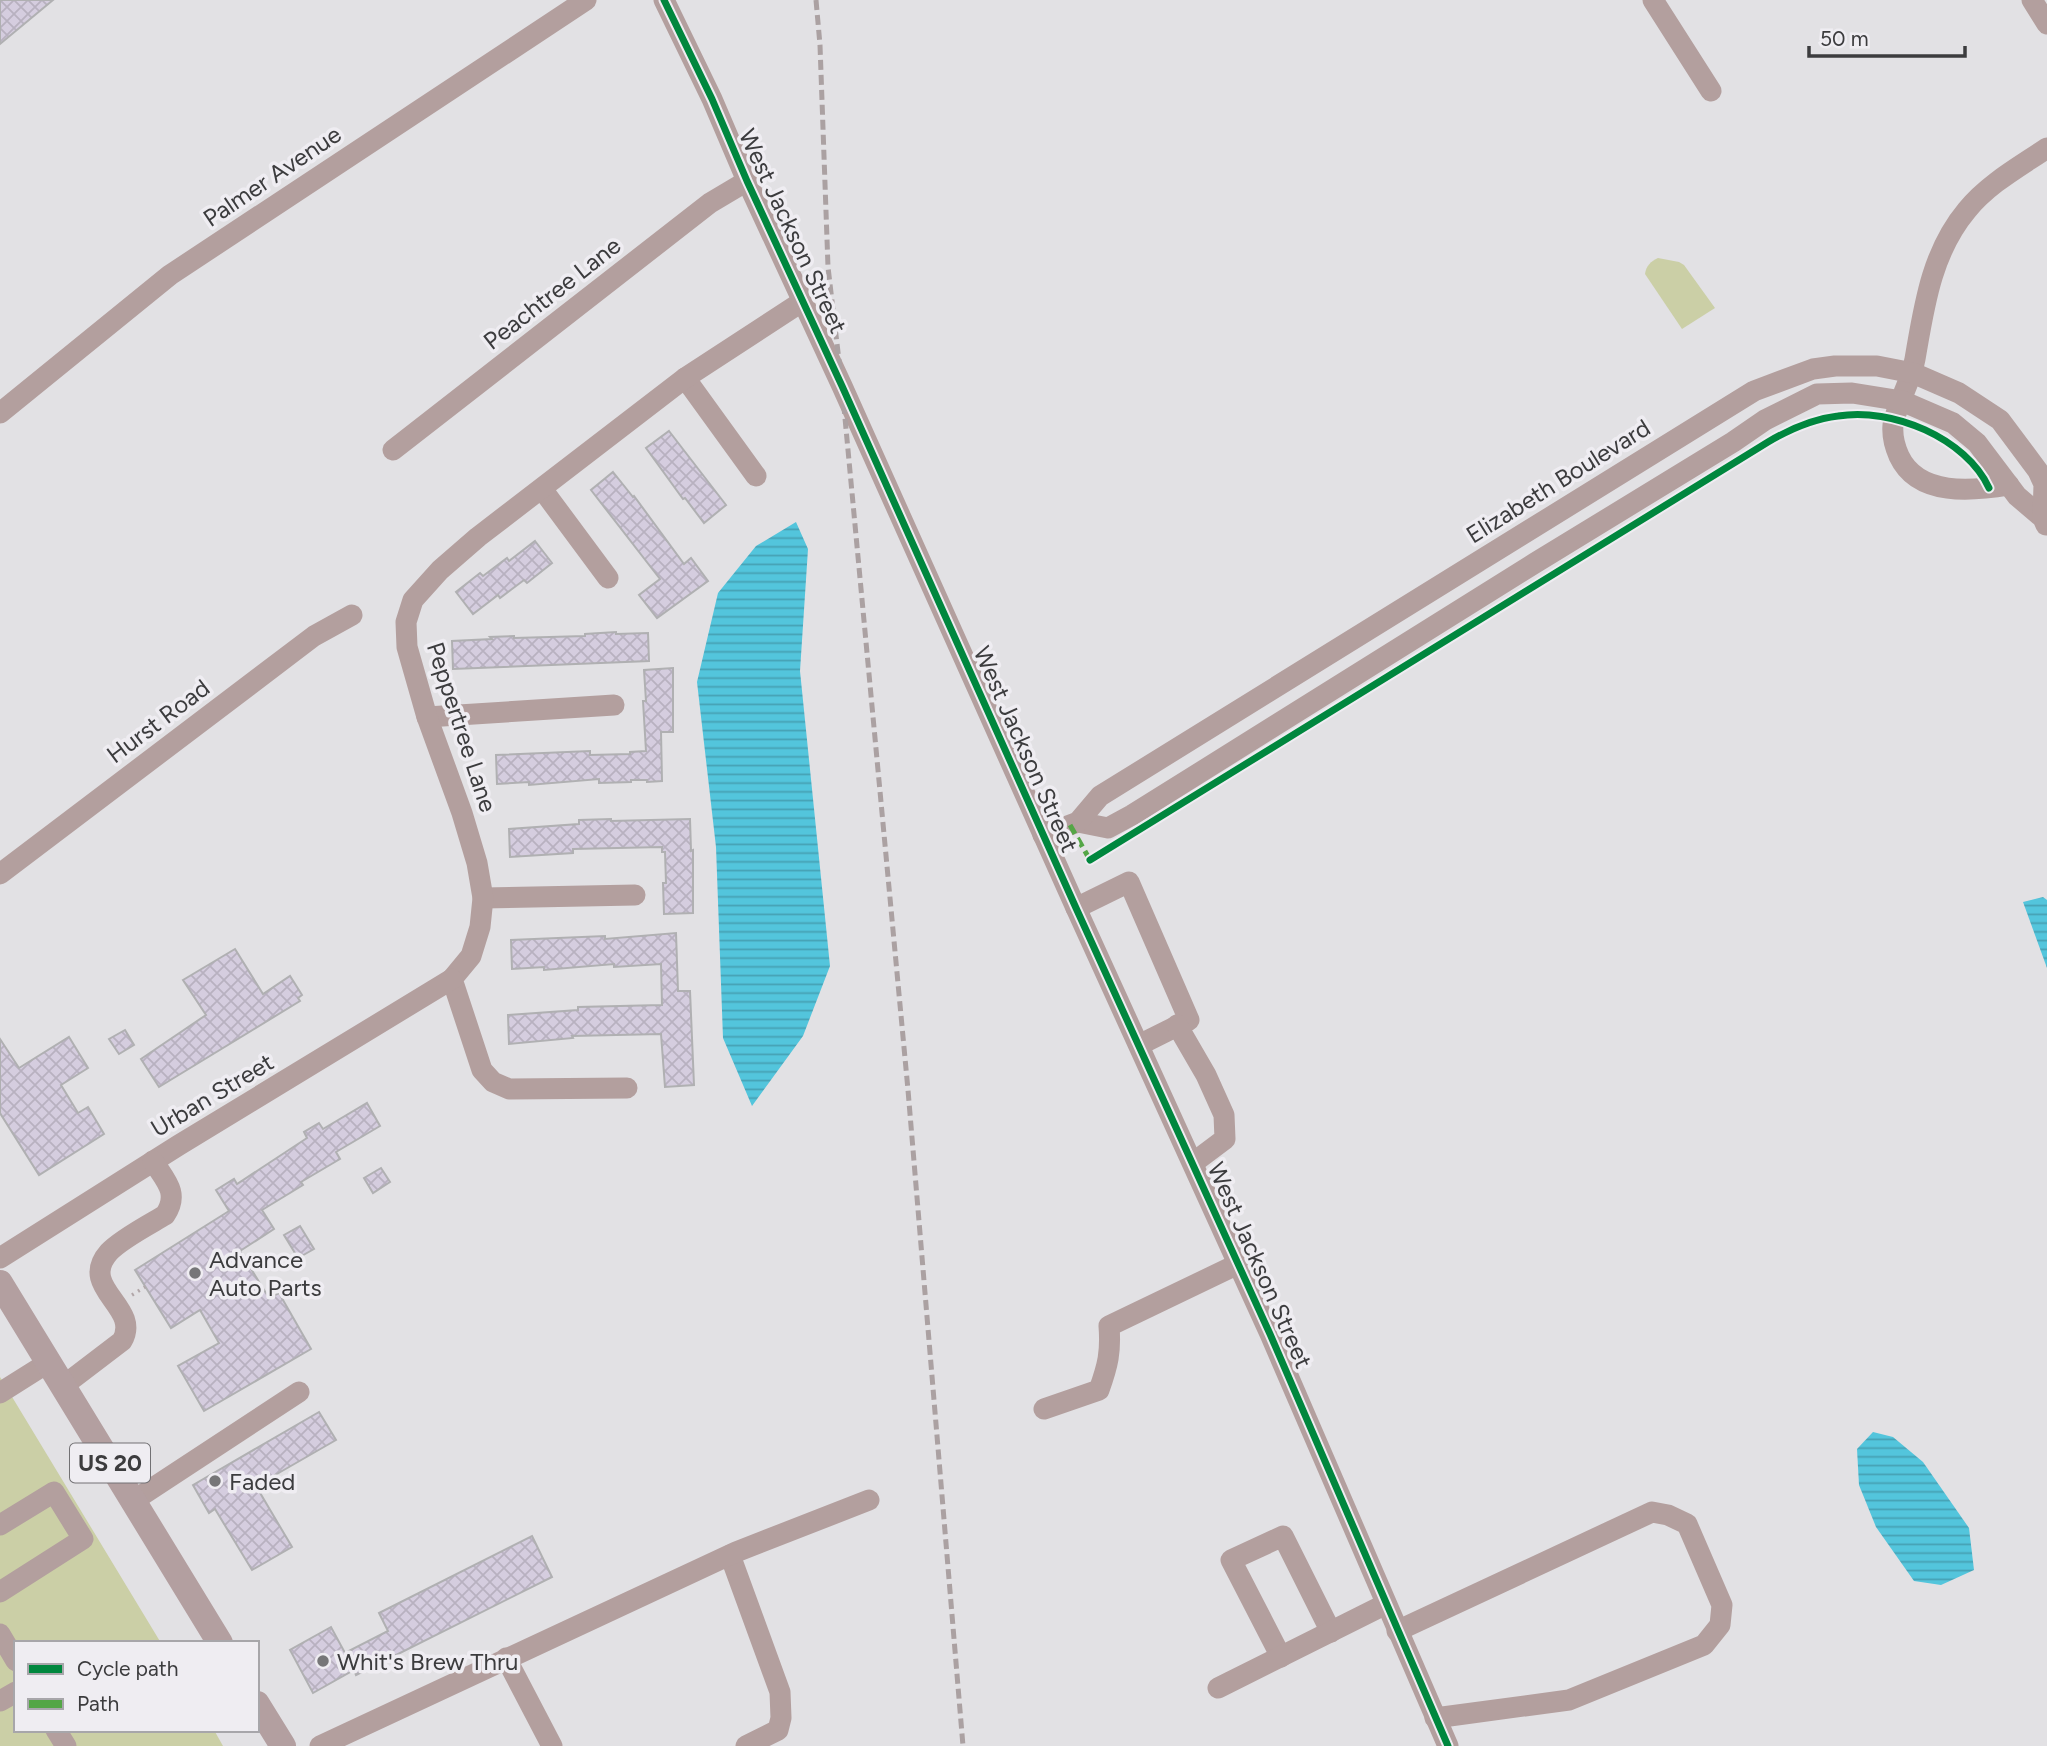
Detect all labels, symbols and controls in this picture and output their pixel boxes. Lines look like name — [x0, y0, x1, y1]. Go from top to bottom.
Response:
scale bar — [1809, 14, 1965, 58]
text: 50 m — [1820, 26, 1869, 51]
street label: Palmer Avenue — [198, 119, 346, 233]
street label: West Jackson Street — [733, 124, 853, 338]
street label: Peachtree Lane — [478, 230, 626, 356]
street label: Elizabeth Boulevard — [1461, 413, 1655, 549]
street label: Peppertree Lane — [421, 638, 503, 816]
street label: West Jackson Street — [968, 642, 1084, 856]
street label: Hurst Road — [101, 673, 215, 769]
street label: Urban Street — [145, 1047, 279, 1143]
street label: West Jackson Street — [1202, 1158, 1318, 1372]
place label: Advance Auto Parts — [209, 1245, 322, 1302]
marker: Advance Auto Parts — [187, 1265, 203, 1281]
road number: US 20 — [70, 1444, 150, 1482]
place label: Faded — [229, 1467, 295, 1496]
marker: Faded — [207, 1473, 223, 1489]
legend — [14, 1641, 259, 1732]
place label: Whit's Brew Thru — [337, 1647, 518, 1676]
marker: Whit's Brew Thru — [315, 1653, 331, 1669]
text: Cycle path — [77, 1656, 178, 1681]
text: Path — [77, 1691, 119, 1716]

